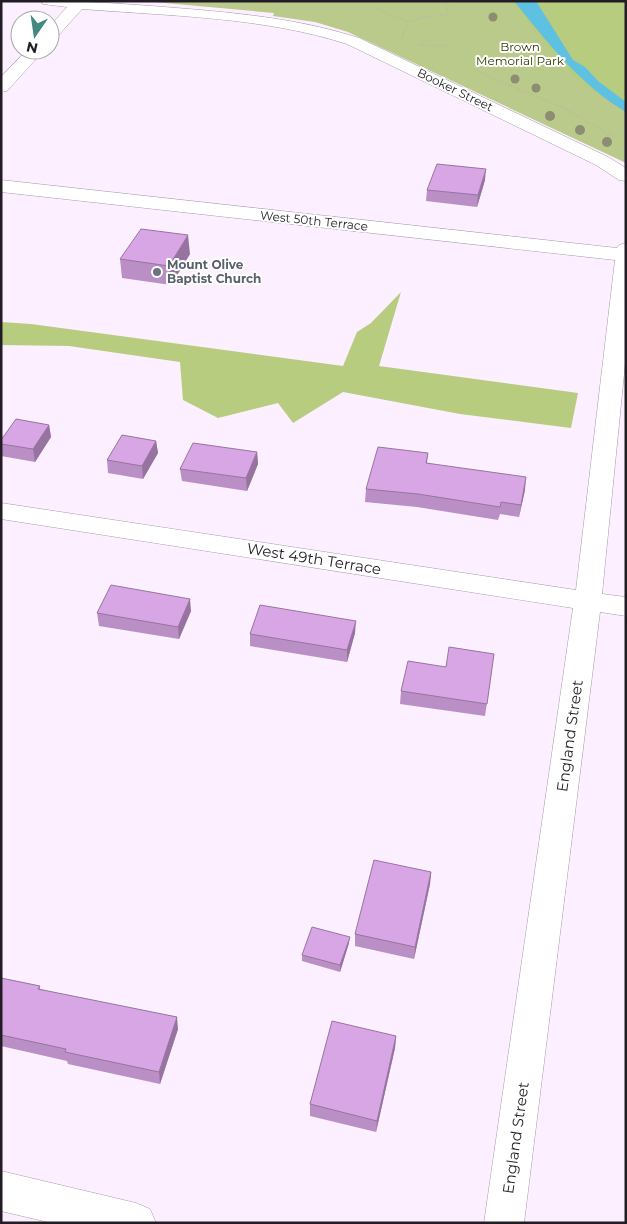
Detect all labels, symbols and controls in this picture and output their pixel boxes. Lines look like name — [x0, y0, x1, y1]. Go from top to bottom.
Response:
north arrow — [10, 10, 60, 60]
text: N — [25, 38, 40, 58]
park label: Brown Memorial Park — [476, 39, 565, 68]
street label: Booker Street — [415, 65, 496, 114]
street label: West 50th Terrace — [259, 207, 369, 234]
place label: Mount Olive Baptist Church — [167, 257, 261, 286]
marker: Mount Olive Baptist Church — [151, 266, 163, 278]
street label: West 49th Terrace — [245, 538, 383, 579]
street label: England Street — [552, 679, 587, 793]
street label: England Street — [498, 1081, 533, 1195]

